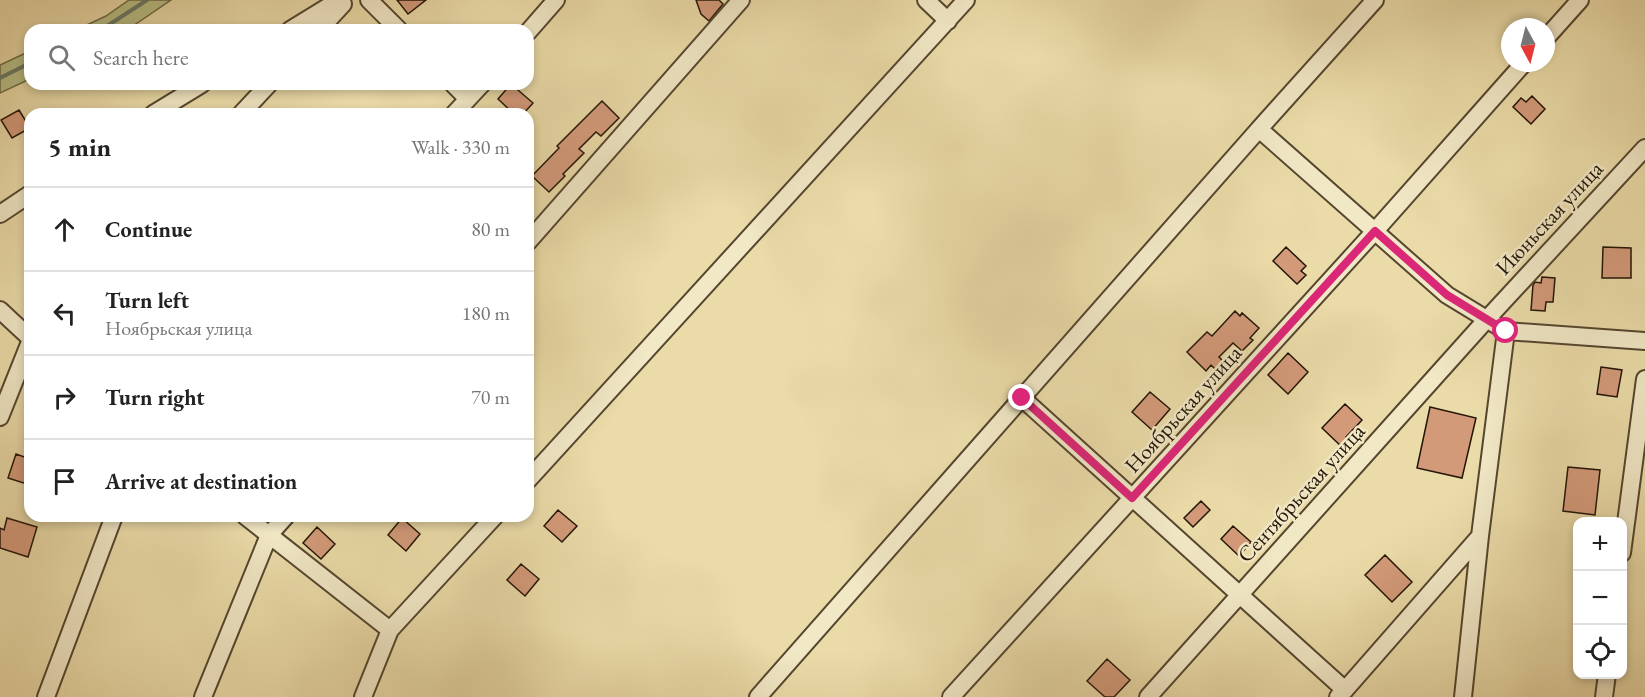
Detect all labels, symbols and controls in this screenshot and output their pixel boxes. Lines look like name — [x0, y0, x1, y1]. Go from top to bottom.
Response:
north arrow — [1501, 18, 1555, 72]
search box — [24, 24, 534, 90]
icon: search — [45, 41, 78, 74]
text: Search here — [93, 43, 188, 72]
text: 5 min — [48, 130, 111, 164]
text: Walk · 330 m — [411, 134, 510, 160]
street label: Июньская улица — [1489, 155, 1609, 281]
icon: ahead — [48, 213, 81, 246]
text: Continue — [105, 215, 192, 244]
text: 80 m — [471, 216, 510, 242]
text: Turn left — [105, 286, 189, 315]
icon: left — [48, 297, 81, 330]
text: 180 m — [462, 300, 510, 326]
text: Ноябрьская улица — [105, 315, 252, 341]
route start — [1492, 317, 1518, 343]
street label: Ноябрьская улица — [1118, 339, 1248, 479]
icon: right — [48, 381, 81, 414]
text: Turn right — [105, 383, 204, 412]
text: 70 m — [471, 384, 510, 410]
route end — [1008, 384, 1034, 410]
street label: Сентябрьская улица — [1231, 417, 1371, 569]
icon: arrive — [48, 465, 81, 498]
text: Arrive at destination — [105, 467, 297, 496]
map controls — [1573, 517, 1627, 679]
button: + — [1573, 517, 1627, 571]
button: − — [1573, 571, 1627, 625]
button: locate — [1573, 625, 1627, 679]

